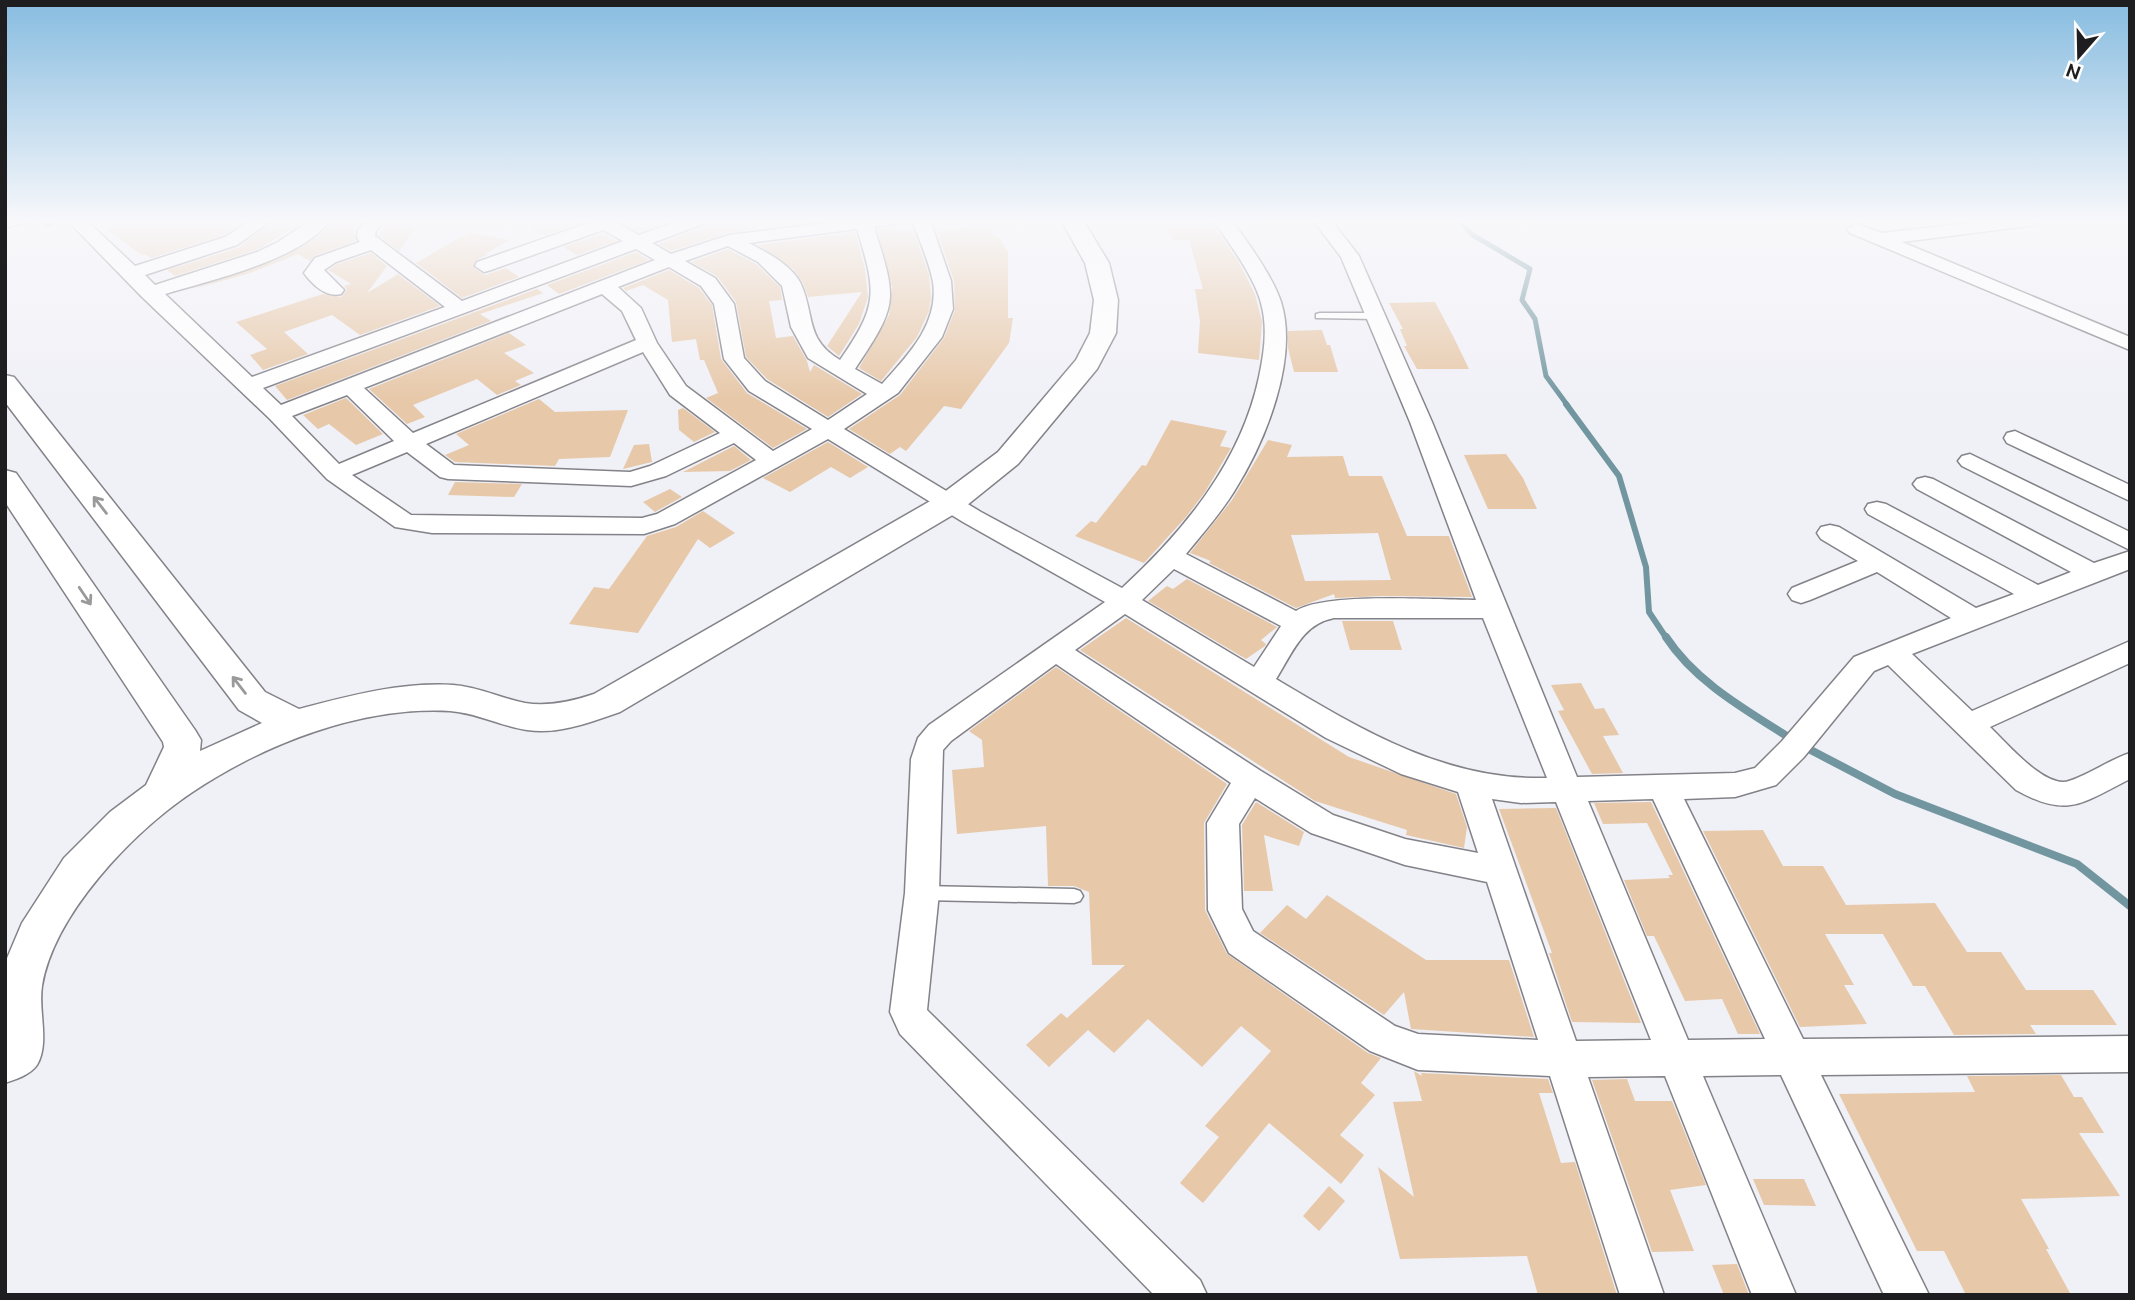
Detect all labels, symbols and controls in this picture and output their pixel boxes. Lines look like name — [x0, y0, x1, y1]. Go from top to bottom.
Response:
north arrow — [2044, 21, 2114, 91]
text: N — [2063, 59, 2084, 85]
one-way arrow — [92, 497, 107, 515]
one-way arrow — [78, 586, 92, 606]
one-way arrow — [232, 676, 247, 695]

